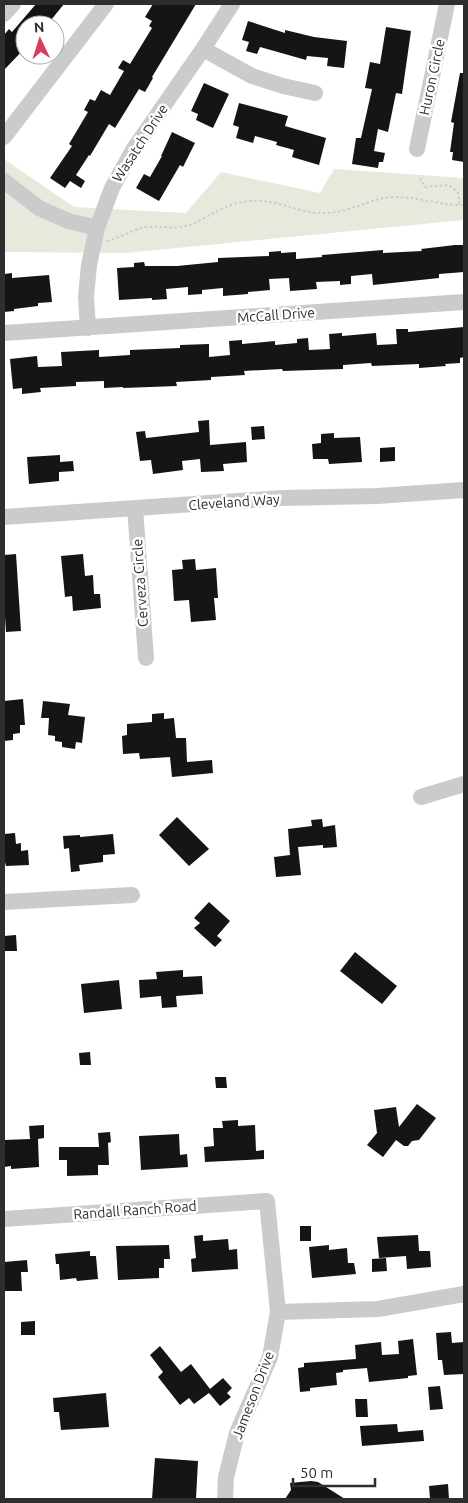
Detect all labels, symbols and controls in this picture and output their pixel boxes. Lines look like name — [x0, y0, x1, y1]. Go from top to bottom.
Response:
north arrow — [15, 15, 65, 65]
text: N — [33, 19, 45, 35]
street label: Huron Circle — [416, 37, 448, 117]
street label: Wasatch Drive — [109, 101, 171, 185]
street label: McCall Drive — [236, 304, 316, 326]
street label: Cleveland Way — [188, 491, 280, 513]
street label: Cerveza Circle — [129, 538, 151, 628]
street label: Randall Ranch Road — [73, 1198, 197, 1222]
street label: Jameson Drive — [229, 1349, 277, 1441]
scale bar — [293, 1456, 376, 1488]
text: 50 m — [300, 1464, 333, 1481]

